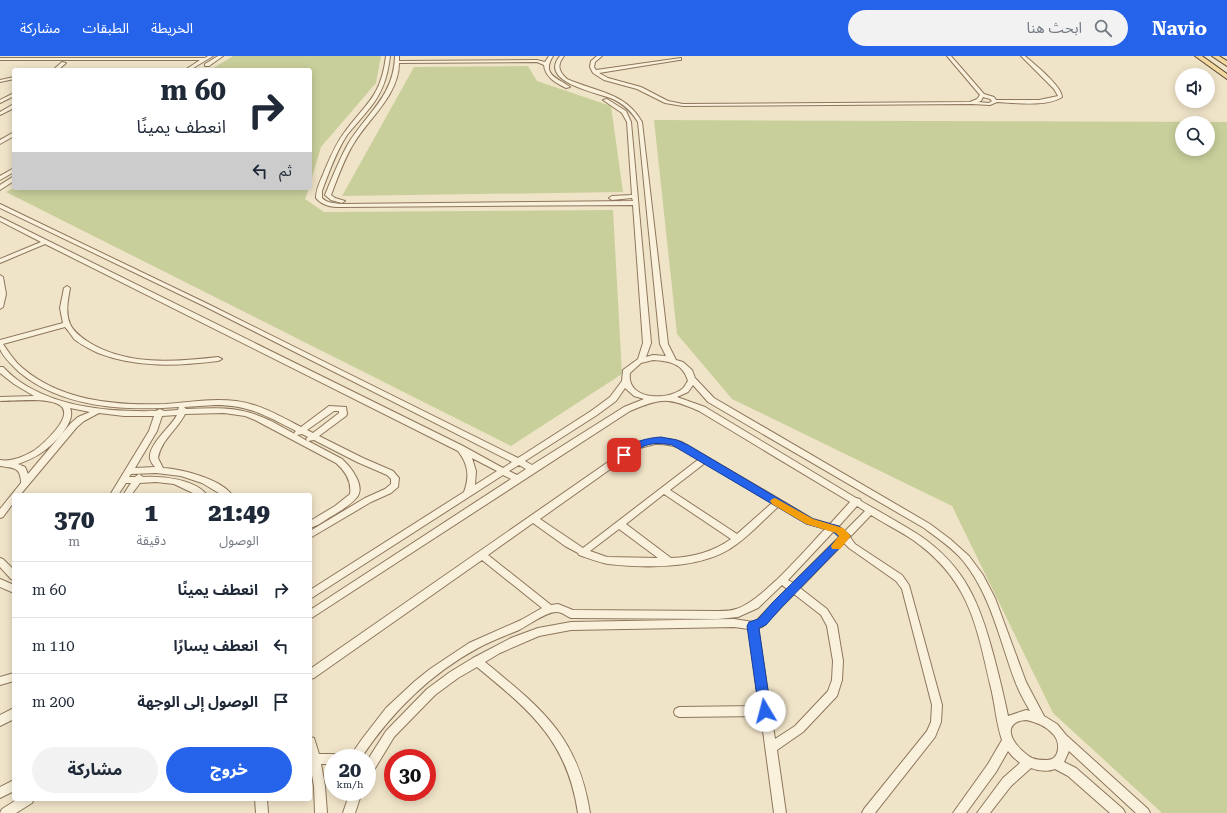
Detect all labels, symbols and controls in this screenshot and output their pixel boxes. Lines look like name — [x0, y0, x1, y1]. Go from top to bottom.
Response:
search box — [848, 10, 1128, 46]
icon: search — [1092, 17, 1114, 39]
text: Navio — [1152, 17, 1207, 40]
text: ابحث هنا — [1027, 19, 1082, 37]
text: مشاركة — [20, 20, 60, 36]
text: الطبقات — [82, 20, 129, 36]
text: الخريطة — [151, 20, 193, 36]
map controls — [1175, 68, 1215, 156]
button: sound — [1175, 68, 1215, 108]
text: 60 m — [161, 74, 226, 107]
icon: right — [240, 84, 292, 136]
text: انعطف يمينًا — [136, 116, 226, 137]
button: search — [1175, 116, 1215, 156]
icon: left — [249, 160, 271, 182]
text: ثم — [279, 162, 292, 180]
pin — [607, 438, 641, 472]
icon: arrive — [613, 444, 635, 466]
text: 1 — [145, 499, 158, 527]
text: 21:49 — [208, 499, 270, 527]
text: 370 — [54, 506, 94, 534]
text: دقيقة — [136, 533, 166, 548]
text: الوصول — [219, 533, 259, 548]
text: m — [68, 534, 80, 549]
icon: right — [270, 579, 292, 601]
text: 60 m — [32, 581, 66, 599]
text: انعطف يمينًا — [178, 581, 258, 599]
icon: left — [270, 635, 292, 657]
text: 110 m — [32, 637, 75, 655]
text: انعطف يسارًا — [174, 637, 258, 655]
position arrow — [744, 690, 786, 732]
icon: arrive — [270, 691, 292, 713]
text: 200 m — [32, 693, 75, 711]
text: الوصول إلى الوجهة — [137, 693, 258, 711]
button: مشاركة — [32, 747, 158, 793]
button: خروج — [166, 747, 292, 793]
speed limit sign: 30 — [384, 749, 436, 801]
text: 20 — [339, 758, 361, 782]
text: km/h — [337, 779, 363, 790]

